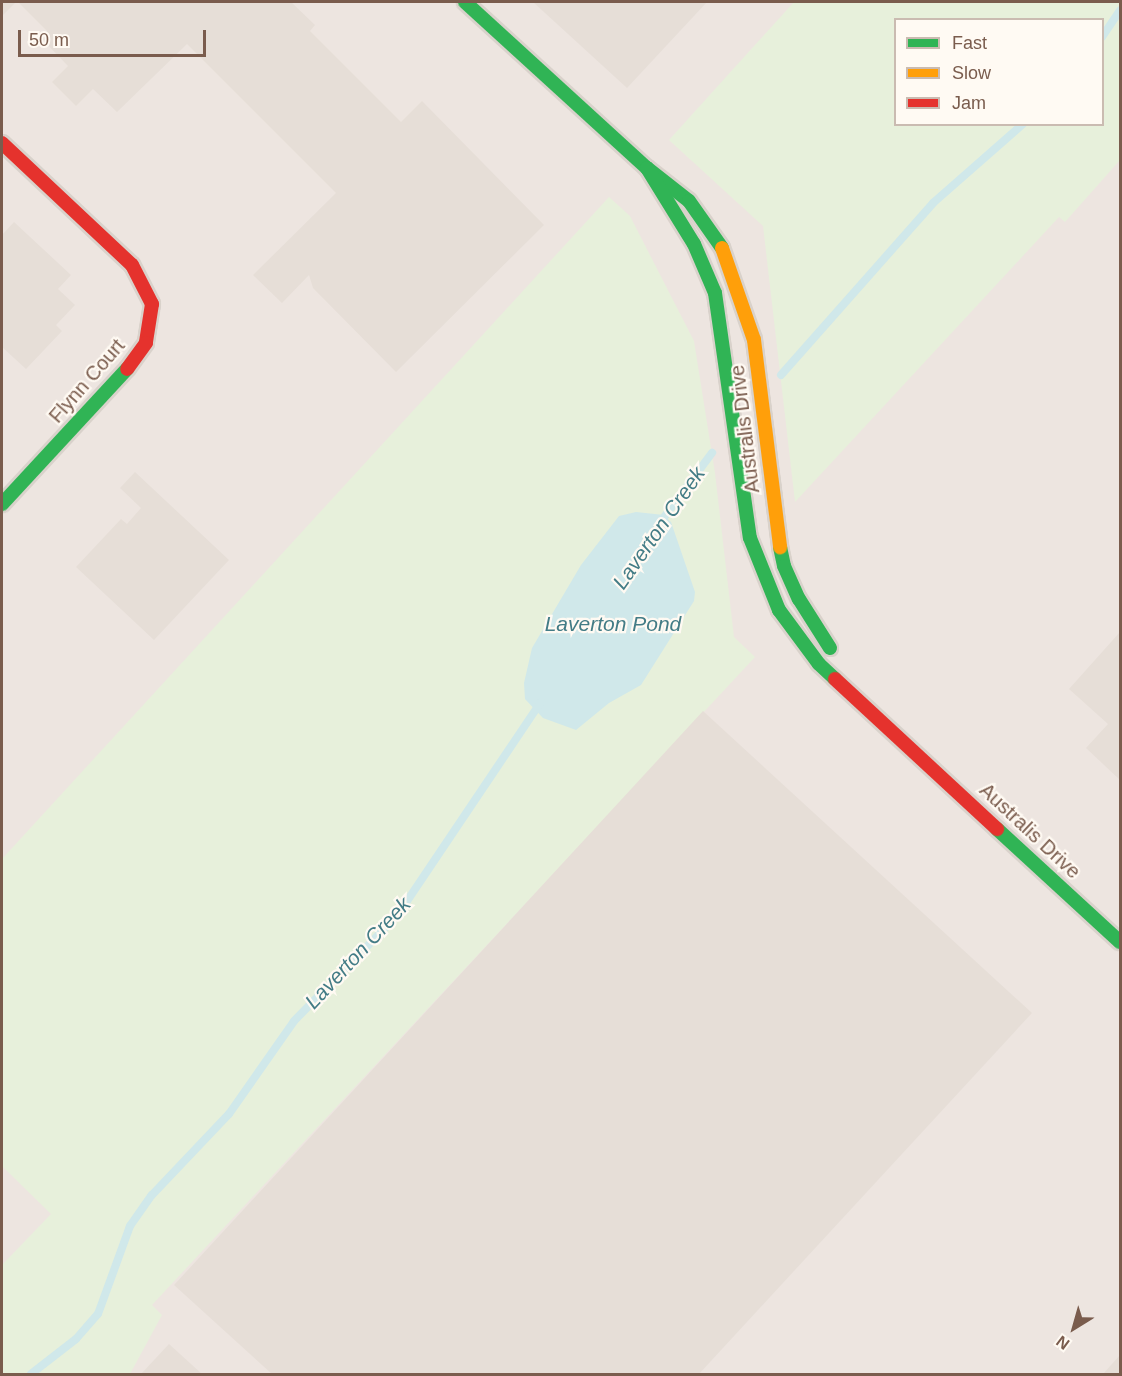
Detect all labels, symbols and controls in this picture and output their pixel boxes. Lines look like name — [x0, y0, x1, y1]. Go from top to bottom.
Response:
scale bar — [21, 18, 208, 56]
legend — [894, 18, 1104, 126]
text: 50 m — [29, 30, 69, 50]
text: Fast — [952, 33, 987, 53]
text: Slow — [952, 63, 991, 83]
text: Jam — [952, 93, 986, 113]
street label: Flynn Court — [44, 334, 130, 428]
street label: Australis Drive — [725, 364, 765, 494]
water label: Laverton Creek — [608, 462, 710, 594]
water label: Laverton Pond — [545, 611, 681, 637]
street label: Australis Drive — [975, 778, 1085, 884]
water label: Laverton Creek — [300, 892, 416, 1014]
north arrow — [1044, 1298, 1104, 1358]
text: N — [1053, 1333, 1073, 1353]

